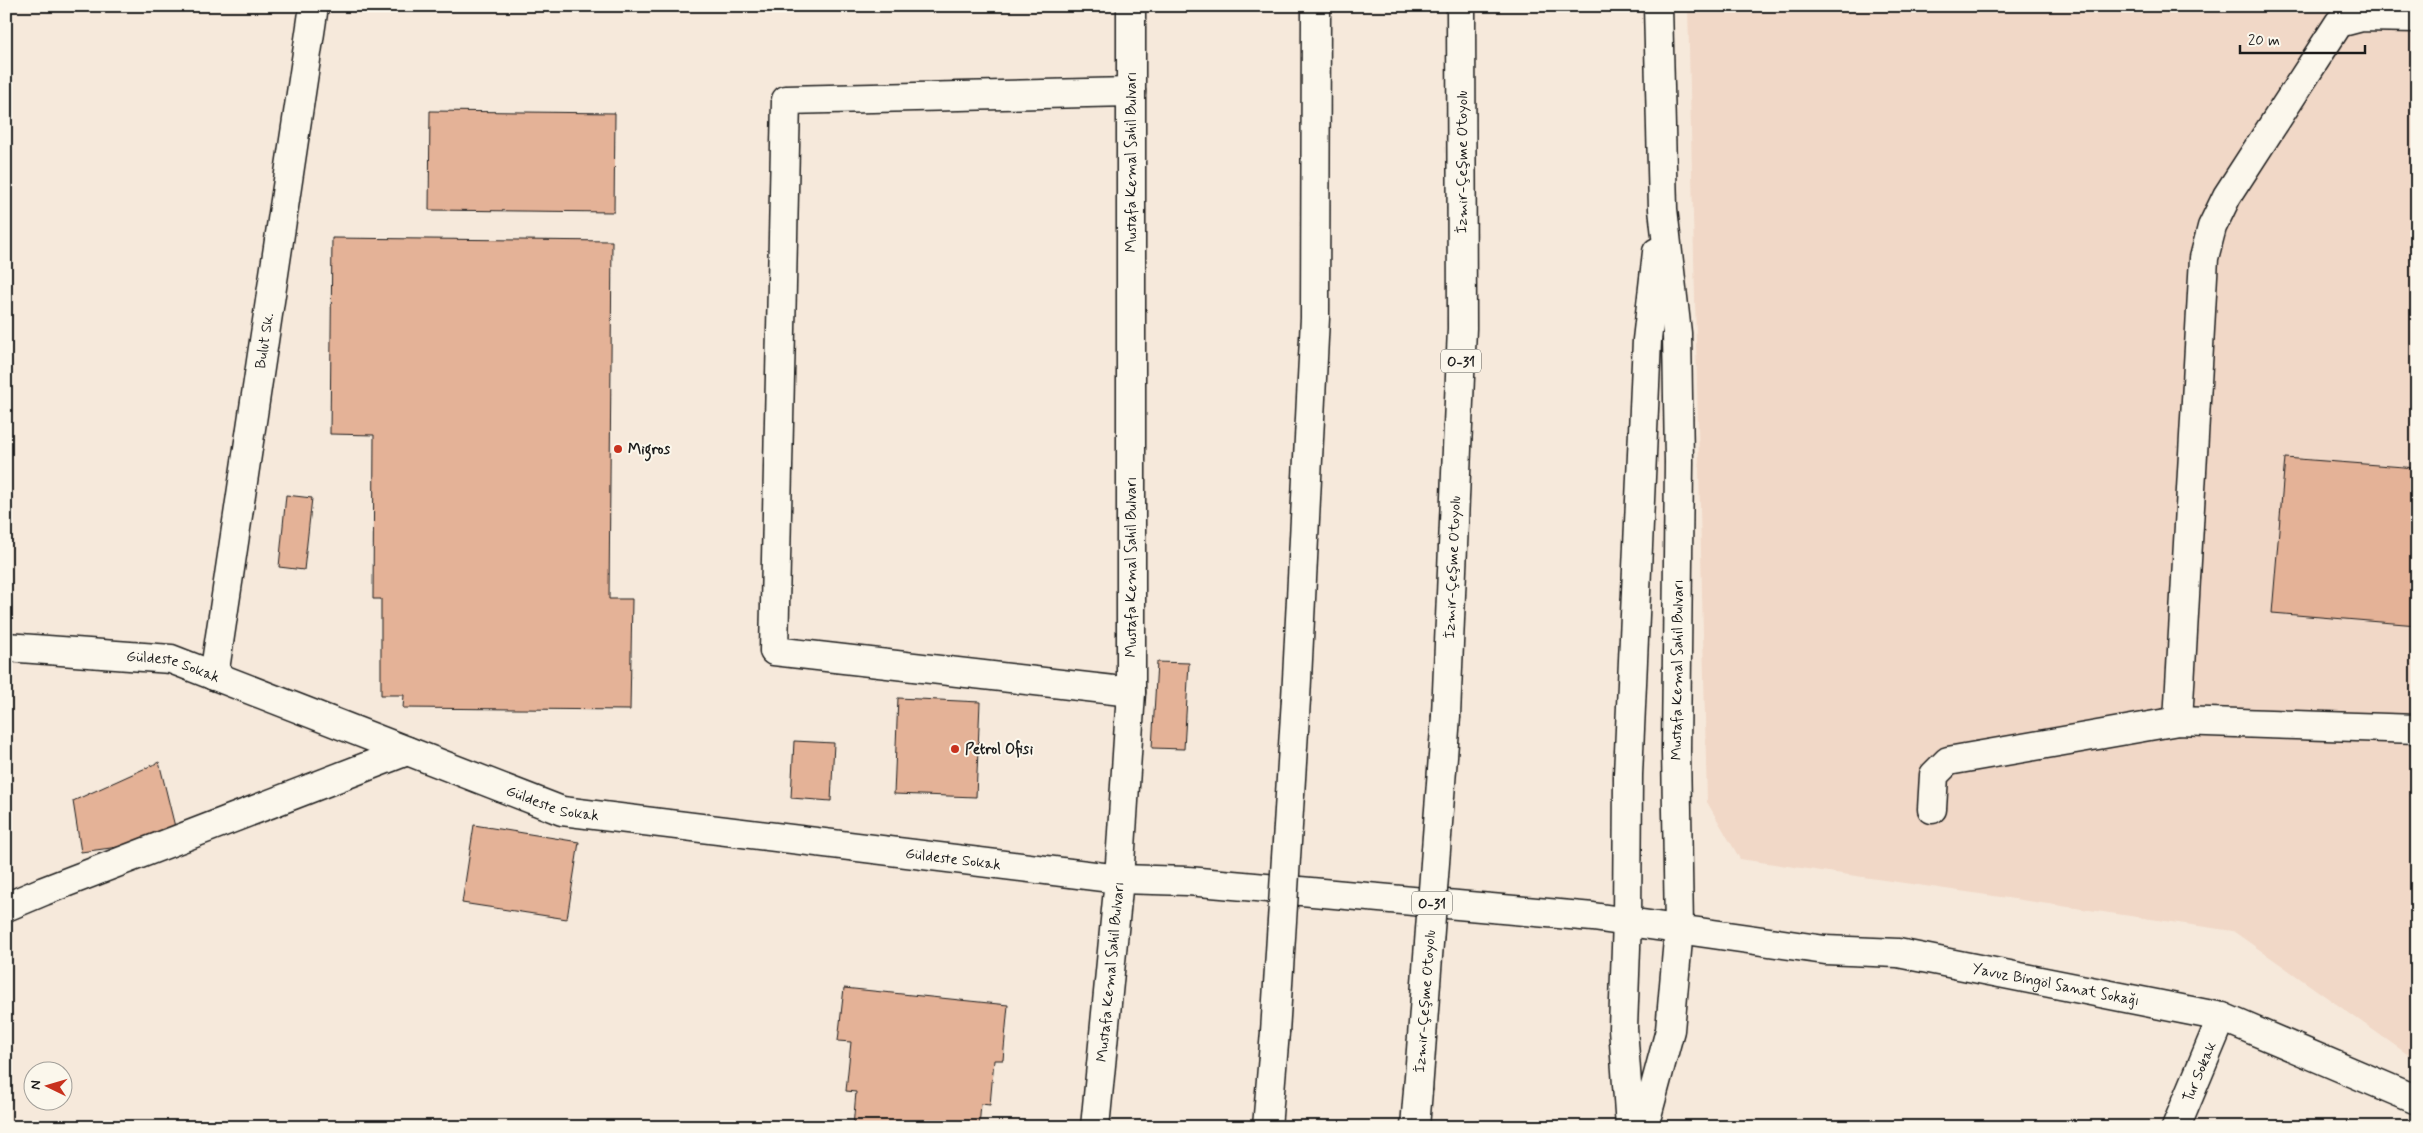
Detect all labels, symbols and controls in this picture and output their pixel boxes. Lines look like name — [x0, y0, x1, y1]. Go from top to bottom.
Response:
scale bar — [2240, 22, 2366, 54]
text: 20 m — [2248, 31, 2280, 51]
street label: Mustafa Kemal Sahil Bulvarı — [1122, 72, 1142, 252]
street label: İzmir-Çeşme Otoyolu — [1453, 91, 1473, 233]
street label: Bulut Sk. — [251, 312, 279, 370]
road number: O-31 — [1441, 350, 1481, 372]
place label: Migros — [628, 440, 671, 462]
marker: Migros — [612, 443, 624, 455]
street label: Mustafa Kemal Sahil Bulvarı — [1122, 477, 1142, 657]
street label: İzmir-Çeşme Otoyolu — [1440, 495, 1466, 639]
street label: Mustafa Kemal Sahil Bulvarı — [1667, 579, 1689, 761]
street label: Güldeste Sokak — [126, 647, 223, 688]
place label: Petrol Ofisi — [965, 739, 1034, 760]
marker: Petrol Ofisi — [949, 743, 961, 755]
street label: Güldeste Sokak — [503, 781, 600, 826]
street label: Güldeste Sokak — [904, 844, 1002, 876]
street label: Mustafa Kemal Sahil Bulvarı — [1092, 881, 1130, 1063]
road number: O-31 — [1412, 891, 1452, 914]
street label: İzmir-Çeşme Otoyolu — [1410, 929, 1441, 1073]
street label: Yavuz Bingöl Sanat Sokağı — [1970, 959, 2141, 1011]
street label: Tur Sokak — [2179, 1038, 2222, 1105]
north arrow — [22, 1060, 72, 1110]
text: N — [27, 1080, 45, 1090]

